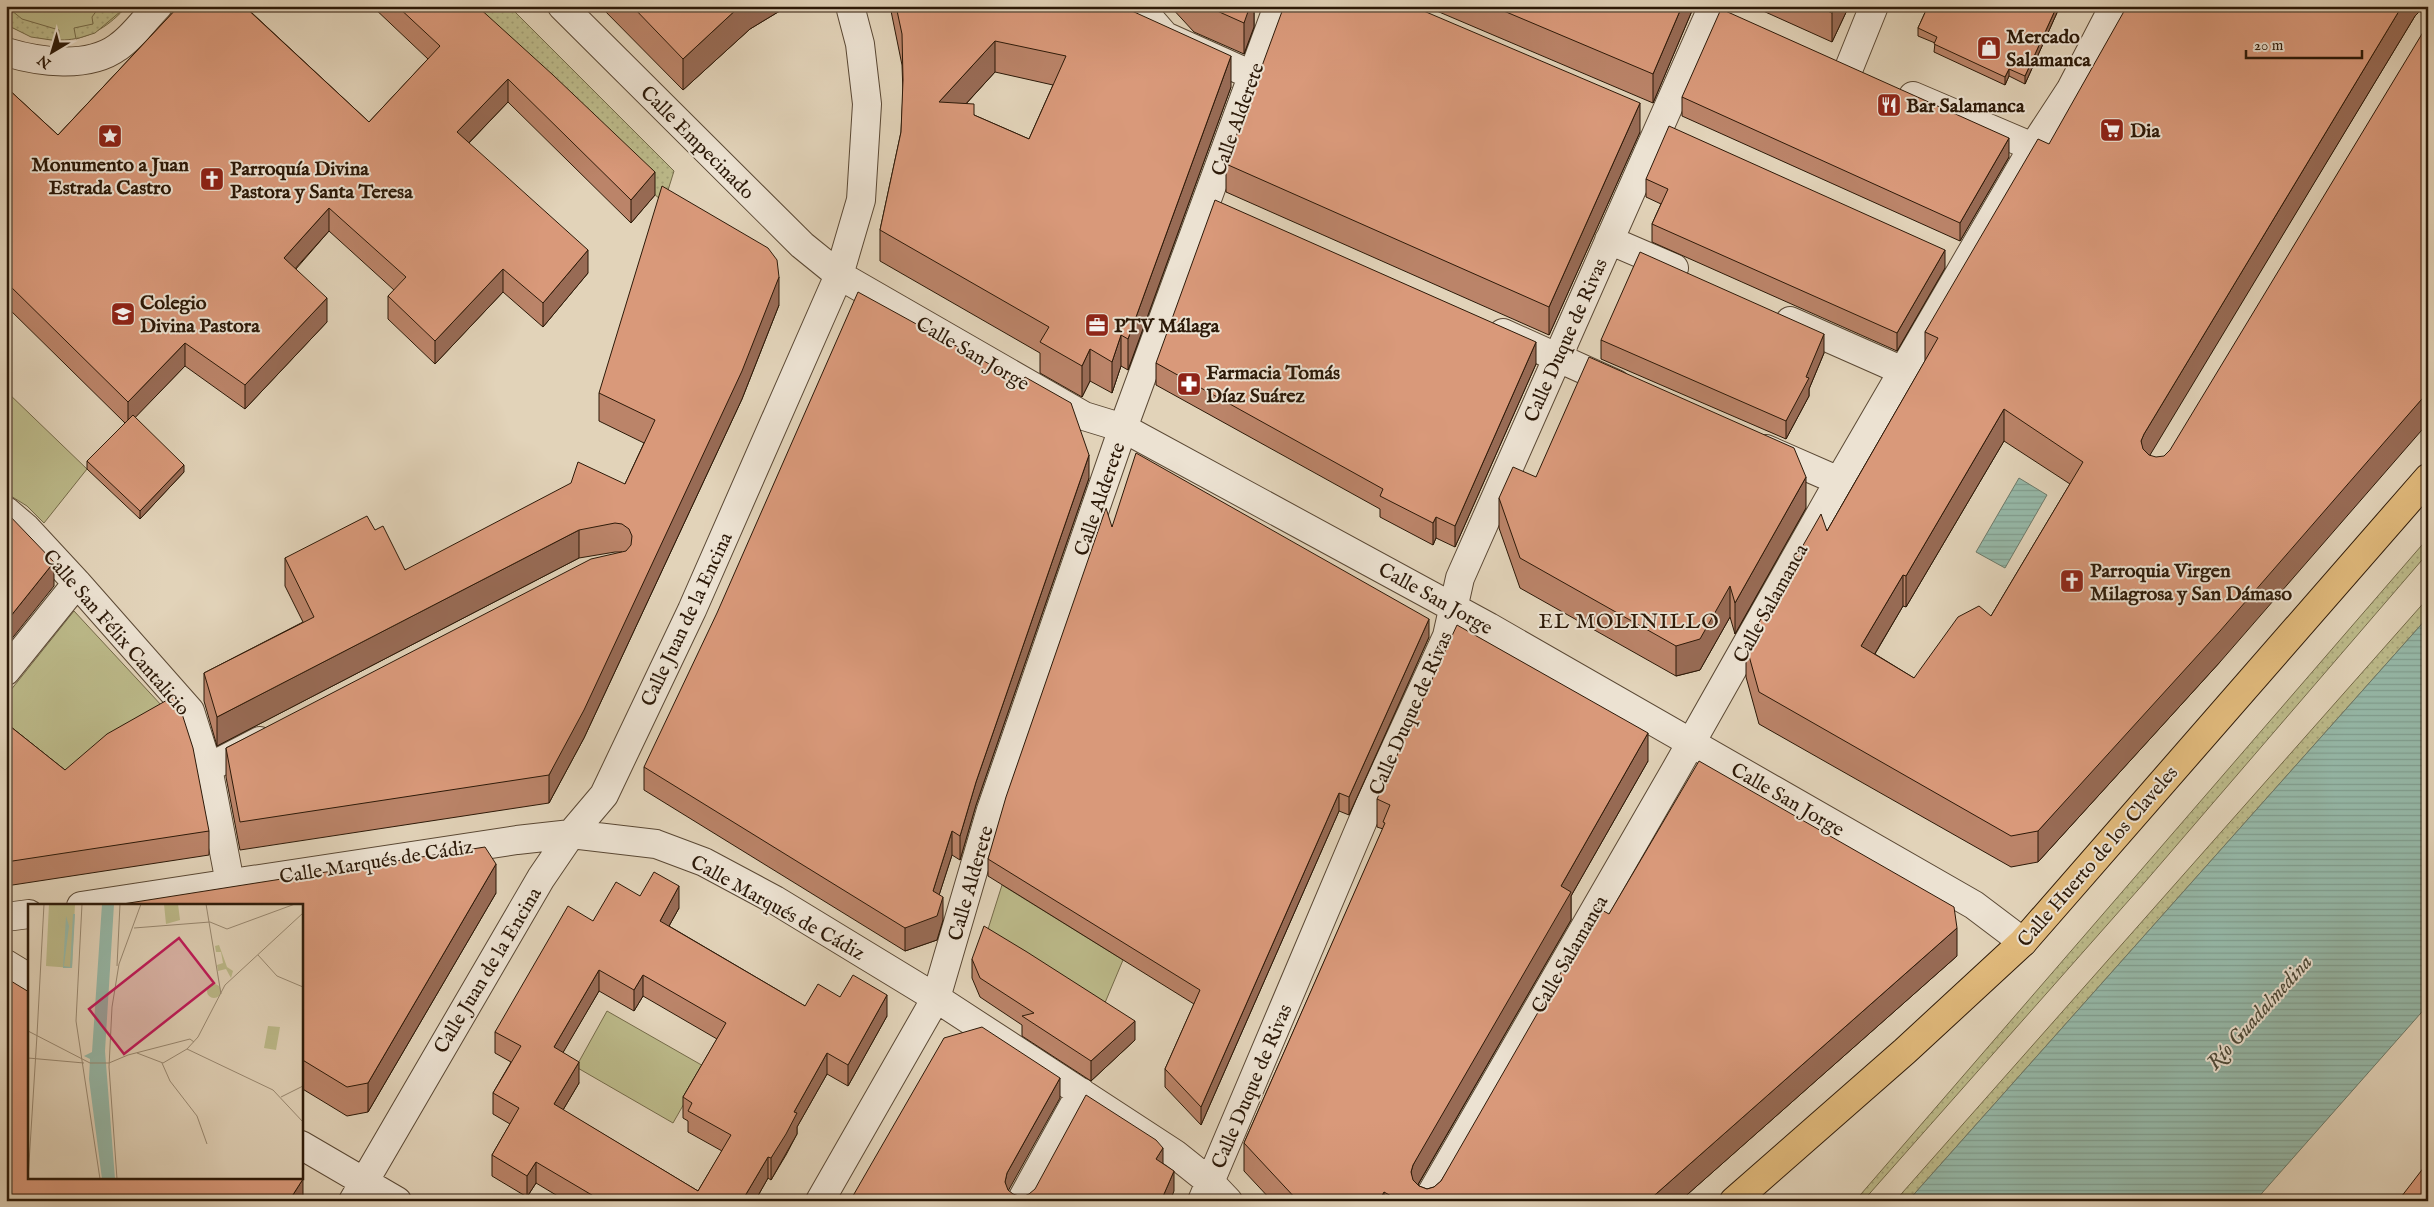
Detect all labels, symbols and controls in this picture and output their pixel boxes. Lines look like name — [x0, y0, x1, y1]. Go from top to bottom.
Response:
place label: Mercado Salamanca — [2006, 25, 2091, 73]
north arrow — [28, 28, 78, 78]
scale bar — [2246, 28, 2363, 60]
shop icon: Mercado Salamanca — [1976, 35, 2002, 61]
text: 20 m — [2254, 36, 2284, 55]
text: N — [34, 51, 56, 73]
street label: Calle Alderete — [1206, 59, 1270, 180]
street label: Calle Empecinado — [635, 81, 759, 206]
restaurant icon: Bar Salamanca — [1876, 92, 1902, 118]
place label: Bar Salamanca — [1906, 94, 2025, 119]
supermarket icon: Dia — [2099, 117, 2125, 143]
place label: Dia — [2130, 119, 2160, 144]
place icon: Monumento a Juan Estrada Castro — [97, 123, 123, 149]
place label: Monumento a Juan Estrada Castro — [31, 153, 189, 201]
place label: Parroquía Divina Pastora y Santa Teresa — [230, 157, 413, 205]
church icon: Parroquía Divina Pastora y Santa Teresa — [199, 166, 225, 192]
street label: Calle Duque de Rivas — [1519, 255, 1614, 426]
place label: Colegio Divina Pastora — [140, 291, 260, 339]
school or university icon: Colegio Divina Pastora — [110, 301, 136, 327]
street label: Calle San Jorge — [911, 312, 1033, 397]
office icon: PTV Málaga — [1084, 312, 1110, 338]
place label: PTV Málaga — [1114, 314, 1220, 339]
place label: Farmacia Tomás Díaz Suárez — [1206, 361, 1340, 409]
pharmacy icon: Farmacia Tomás Díaz Suárez — [1176, 371, 1202, 397]
street label: Calle Alderete — [1069, 439, 1132, 560]
street label: Calle Juan de la Encina — [636, 528, 739, 711]
street label: Calle Salamanca — [1728, 539, 1814, 668]
street label: Calle San Félix Cantalicio — [37, 545, 195, 721]
street label: Calle San Jorge — [1374, 558, 1497, 641]
place label: Parroquia Virgen Milagrosa y San Dámaso — [2090, 559, 2292, 607]
church icon: Parroquia Virgen Milagrosa y San Dámaso — [2059, 568, 2085, 594]
district label: EL MOLINILLO — [1538, 609, 1720, 636]
street label: Calle Duque de Rivas — [1364, 628, 1459, 799]
street label: Calle San Jorge — [1726, 758, 1848, 843]
street label: Calle Huerto de los Claveles — [2012, 761, 2184, 953]
street label: Calle Alderete — [943, 823, 1000, 944]
street label: Calle Marqués de Cádiz — [278, 835, 475, 890]
street label: Calle Marqués de Cádiz — [686, 850, 869, 967]
street label: Calle Juan de la Encina — [429, 883, 548, 1058]
street label: Calle Salamanca — [1526, 891, 1614, 1018]
inset map — [28, 904, 302, 1180]
water label: Río Guadalmedina — [2201, 950, 2319, 1076]
street label: Calle Duque de Rivas — [1206, 1000, 1298, 1173]

